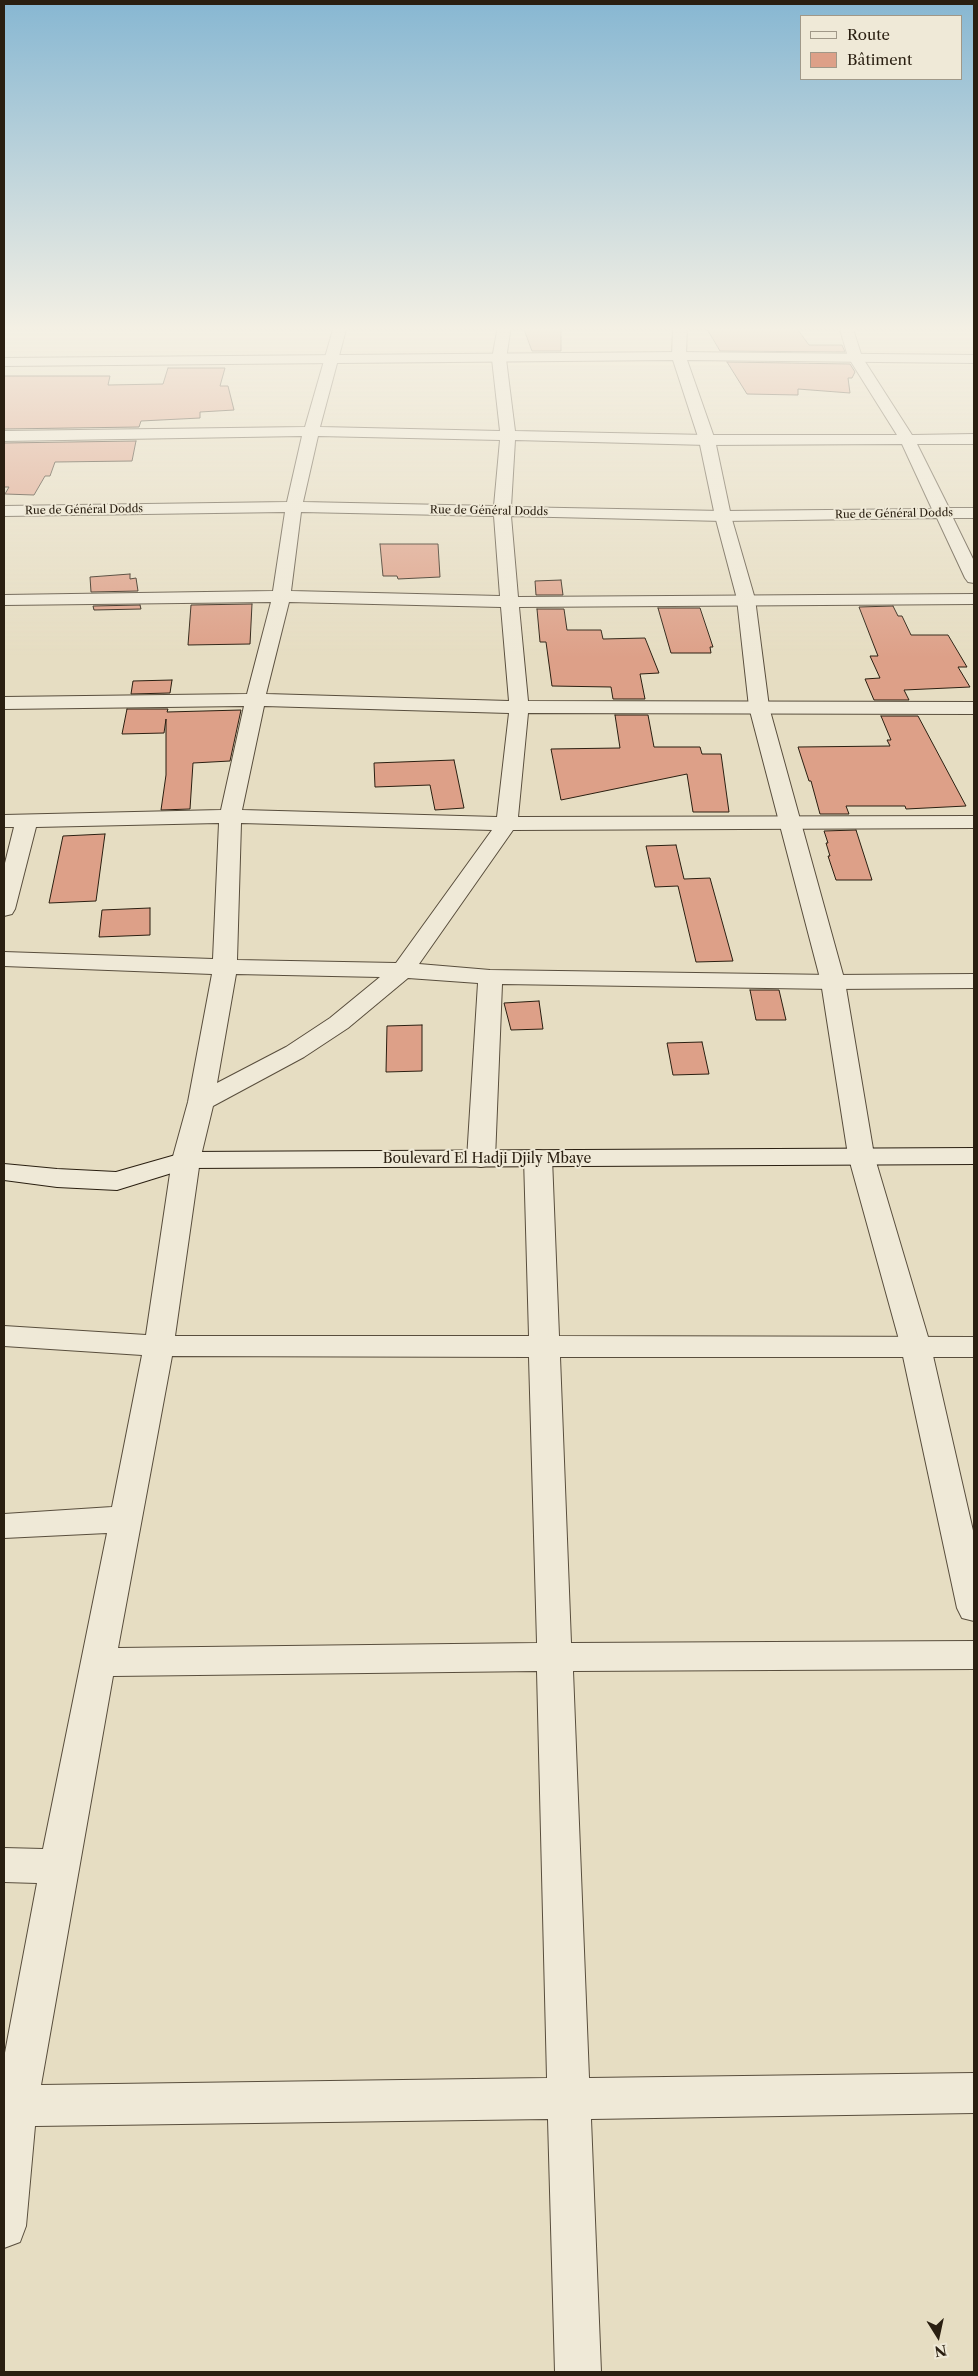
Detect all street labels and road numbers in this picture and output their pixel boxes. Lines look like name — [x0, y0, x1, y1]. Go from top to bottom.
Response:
street label: Rue de Général Dodds — [25, 502, 143, 518]
street label: Rue de Général Dodds — [430, 503, 548, 519]
street label: Rue de Général Dodds — [835, 506, 953, 522]
street label: Boulevard El Hadji Djily Mbaye — [383, 1151, 591, 1167]

